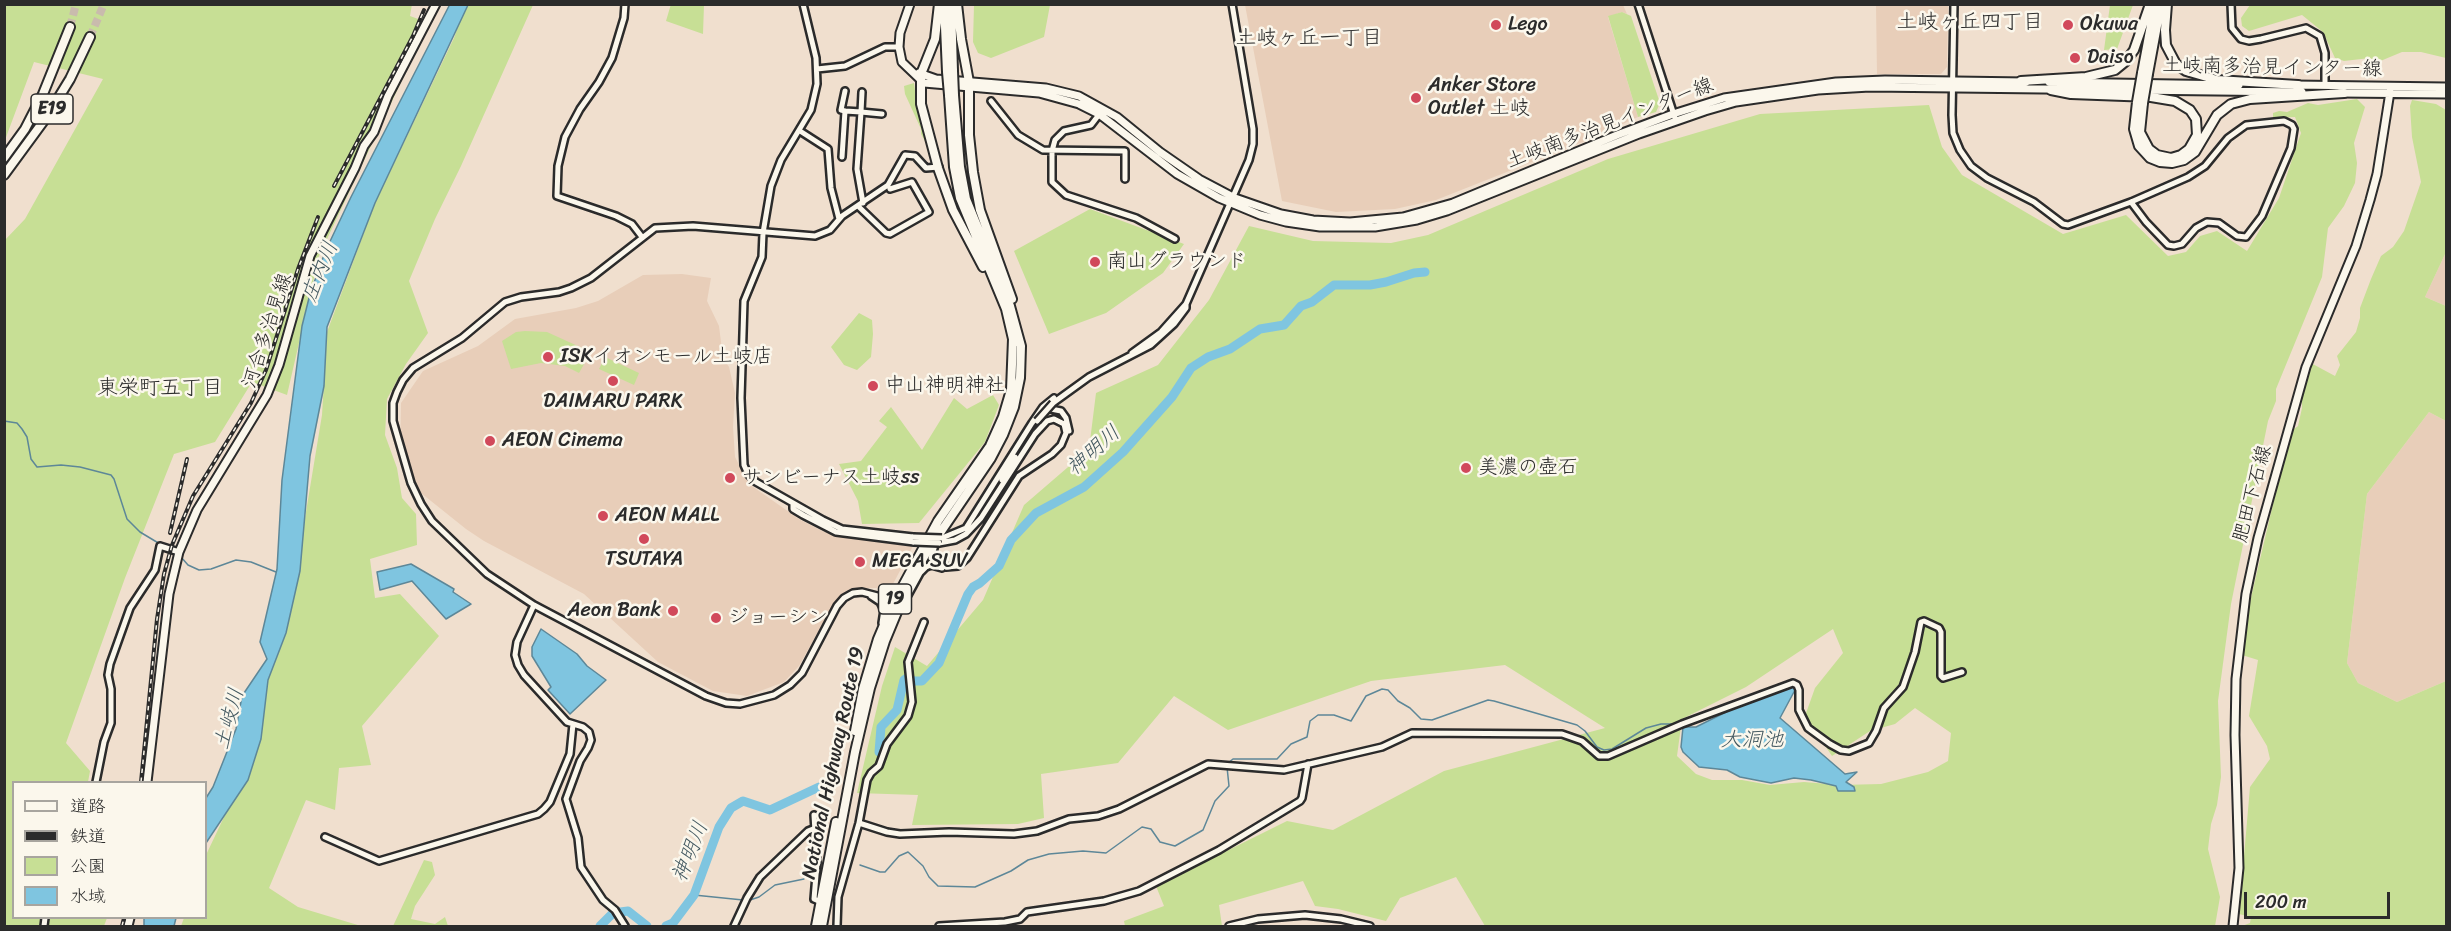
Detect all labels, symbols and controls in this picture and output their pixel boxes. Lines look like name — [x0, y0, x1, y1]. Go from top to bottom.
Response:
district label: 土岐ヶ丘四丁目 — [1897, 10, 2043, 36]
place label: Lego — [1508, 13, 1548, 37]
place label: Okuwa — [2080, 13, 2138, 37]
marker: Lego — [1489, 18, 1503, 32]
marker: Okuwa — [2061, 18, 2075, 32]
district label: 土岐ヶ丘一丁目 — [1236, 26, 1382, 52]
place label: Daiso — [2087, 46, 2134, 70]
marker: Daiso — [2068, 51, 2082, 65]
street label: 土岐南多治見インター線 — [2162, 54, 2382, 82]
street label: 土岐南多治見インター線 — [1503, 73, 1717, 175]
place label: Anker Store Outlet 土岐 — [1428, 74, 1536, 121]
marker: Anker Store Outlet 土岐 — [1409, 91, 1423, 105]
road number: E19 — [31, 94, 73, 124]
water label: 庄内川 — [298, 238, 344, 306]
place label: 南山グラウンド — [1107, 250, 1247, 274]
marker: 南山グラウンド — [1088, 255, 1102, 269]
street label: 河合多治見線 — [238, 270, 298, 392]
place label: ISKイオンモール土岐店 — [560, 345, 773, 369]
marker: ISKイオンモール土岐店 — [541, 350, 555, 364]
marker: DAIMARU PARK — [606, 374, 620, 388]
place label: 中山神明神社 — [885, 374, 1005, 398]
district label: 東栄町五丁目 — [97, 376, 223, 402]
marker: 中山神明神社 — [866, 379, 880, 393]
place label: DAIMARU PARK — [543, 390, 683, 414]
water label: 神明川 — [1062, 421, 1126, 481]
place label: AEON Cinema — [502, 429, 623, 453]
marker: AEON Cinema — [483, 434, 497, 448]
street label: 肥田下石線 — [2228, 443, 2278, 545]
place label: 美濃の壺石 — [1478, 456, 1578, 480]
marker: 美濃の壺石 — [1459, 461, 1473, 475]
place label: サンビーナス土岐ss — [742, 466, 919, 490]
marker: サンビーナス土岐ss — [723, 471, 737, 485]
place label: AEON MALL — [615, 504, 719, 528]
marker: AEON MALL — [596, 509, 610, 523]
marker: TSUTAYA — [637, 532, 651, 546]
place label: TSUTAYA — [605, 548, 683, 572]
place label: MEGA SUV — [872, 550, 968, 574]
marker: MEGA SUV — [853, 555, 867, 569]
road number: 19 — [878, 584, 912, 614]
place label: Aeon Bank — [567, 599, 661, 623]
marker: Aeon Bank — [666, 604, 680, 618]
place label: ジョーシン — [728, 606, 828, 630]
marker: ジョーシン — [709, 611, 723, 625]
street label: National Highway Route 19 — [798, 645, 870, 881]
water label: 土岐川 — [210, 685, 250, 753]
water label: 大洞池 — [1721, 728, 1783, 754]
legend — [12, 781, 207, 919]
text: 道路 — [70, 790, 106, 822]
water label: 神明川 — [668, 818, 714, 886]
text: 鉄道 — [70, 820, 106, 852]
text: 公園 — [70, 850, 106, 882]
text: 水域 — [70, 880, 106, 912]
scale bar — [2247, 880, 2392, 918]
text: 200 m — [2255, 886, 2307, 918]

